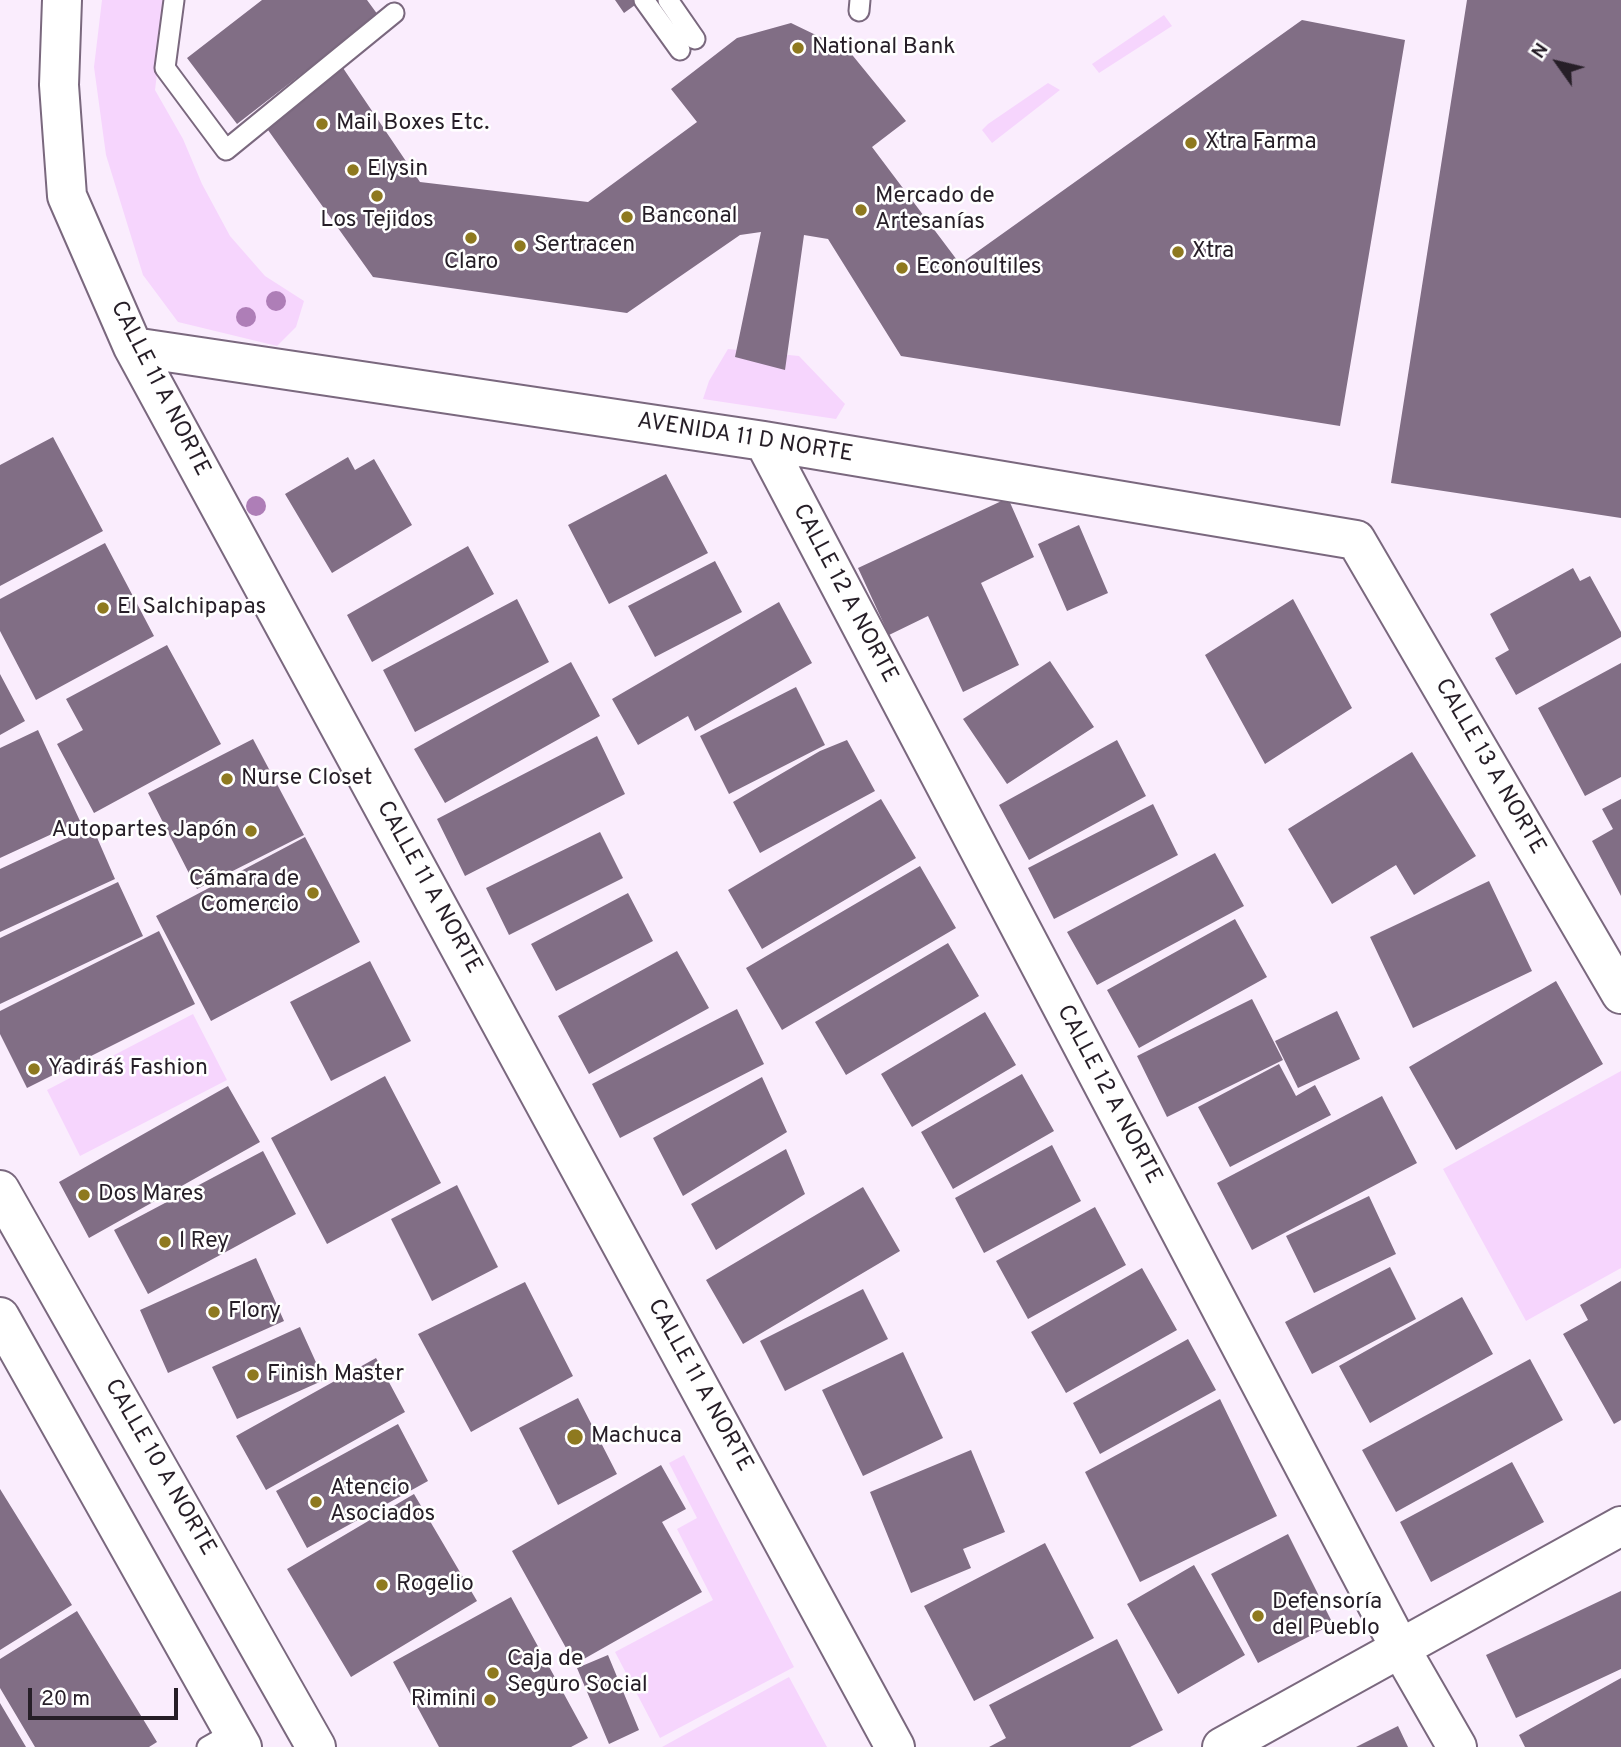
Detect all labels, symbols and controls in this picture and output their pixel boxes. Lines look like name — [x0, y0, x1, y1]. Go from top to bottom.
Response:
north arrow — [1523, 28, 1593, 98]
place label: National Bank — [812, 34, 956, 62]
text: N — [1527, 39, 1554, 64]
marker: National Bank — [790, 40, 806, 56]
place label: Mail Boxes Etc. — [336, 110, 490, 138]
marker: Mail Boxes Etc. — [314, 116, 330, 132]
place label: Xtra Farma — [1205, 129, 1317, 157]
marker: Xtra Farma — [1183, 135, 1199, 151]
place label: Elysin — [367, 156, 428, 184]
marker: Elysin — [345, 162, 361, 178]
place label: Mercado de Artesanías — [875, 183, 995, 237]
marker: Los Tejidos — [369, 188, 385, 204]
marker: Mercado de Artesanías — [853, 202, 869, 218]
place label: Banconal — [641, 203, 738, 231]
place label: Los Tejidos — [320, 207, 434, 235]
marker: Banconal — [619, 209, 635, 225]
marker: Claro — [463, 230, 479, 246]
place label: Sertracen — [534, 232, 635, 260]
marker: Sertracen — [512, 238, 528, 254]
place label: Xtra — [1192, 238, 1234, 266]
marker: Xtra — [1170, 244, 1186, 260]
place label: Claro — [444, 249, 498, 277]
place label: Econoultiles — [916, 254, 1042, 282]
marker: Econoultiles — [894, 260, 910, 276]
street label: CALLE 11 A NORTE — [103, 297, 215, 481]
street label: AVENIDA 11 D NORTE — [635, 408, 855, 470]
street label: CALLE 12 A NORTE — [785, 500, 903, 688]
place label: El Salchipapas — [117, 594, 266, 622]
marker: El Salchipapas — [95, 600, 111, 616]
street label: CALLE 13 A NORTE — [1428, 674, 1550, 860]
place label: Nurse Closet — [241, 765, 372, 793]
marker: Nurse Closet — [219, 771, 235, 787]
street label: CALLE 11 A NORTE — [369, 797, 487, 979]
place label: Autopartes Japón — [51, 817, 237, 845]
marker: Autopartes Japón — [243, 823, 259, 839]
place label: Cámara de Comercio — [189, 866, 299, 920]
marker: Cámara de Comercio — [305, 885, 321, 901]
street label: CALLE 12 A NORTE — [1049, 1001, 1167, 1189]
place label: Yadirá´s Fashion — [48, 1055, 208, 1083]
marker: Yadirá´s Fashion — [26, 1061, 42, 1077]
place label: Dos Mares — [98, 1181, 204, 1209]
marker: Dos Mares — [76, 1187, 92, 1203]
place label: l Rey — [179, 1228, 229, 1256]
marker: l Rey — [157, 1234, 173, 1250]
street label: CALLE 11 A NORTE — [640, 1295, 758, 1477]
place label: Flory — [228, 1298, 281, 1326]
marker: Flory — [206, 1304, 222, 1320]
place label: Finish Master — [267, 1361, 404, 1389]
marker: Finish Master — [245, 1367, 261, 1383]
street label: CALLE 10 A NORTE — [97, 1375, 221, 1561]
place label: Machuca — [591, 1423, 682, 1451]
marker: Machuca — [565, 1427, 585, 1447]
place label: Atencio Asociados — [330, 1475, 435, 1529]
marker: Atencio Asociados — [308, 1494, 324, 1510]
place label: Rogelio — [396, 1571, 474, 1599]
marker: Rogelio — [374, 1577, 390, 1593]
place label: Defensoría del Pueblo — [1272, 1589, 1382, 1643]
marker: Defensoría del Pueblo — [1250, 1608, 1266, 1624]
place label: Caja de Seguro Social — [507, 1646, 648, 1700]
marker: Caja de Seguro Social — [485, 1665, 501, 1681]
scale bar — [32, 1674, 182, 1718]
text: 20 m — [41, 1686, 90, 1713]
place label: Rimini — [411, 1686, 476, 1714]
marker: Rimini — [482, 1692, 498, 1708]

